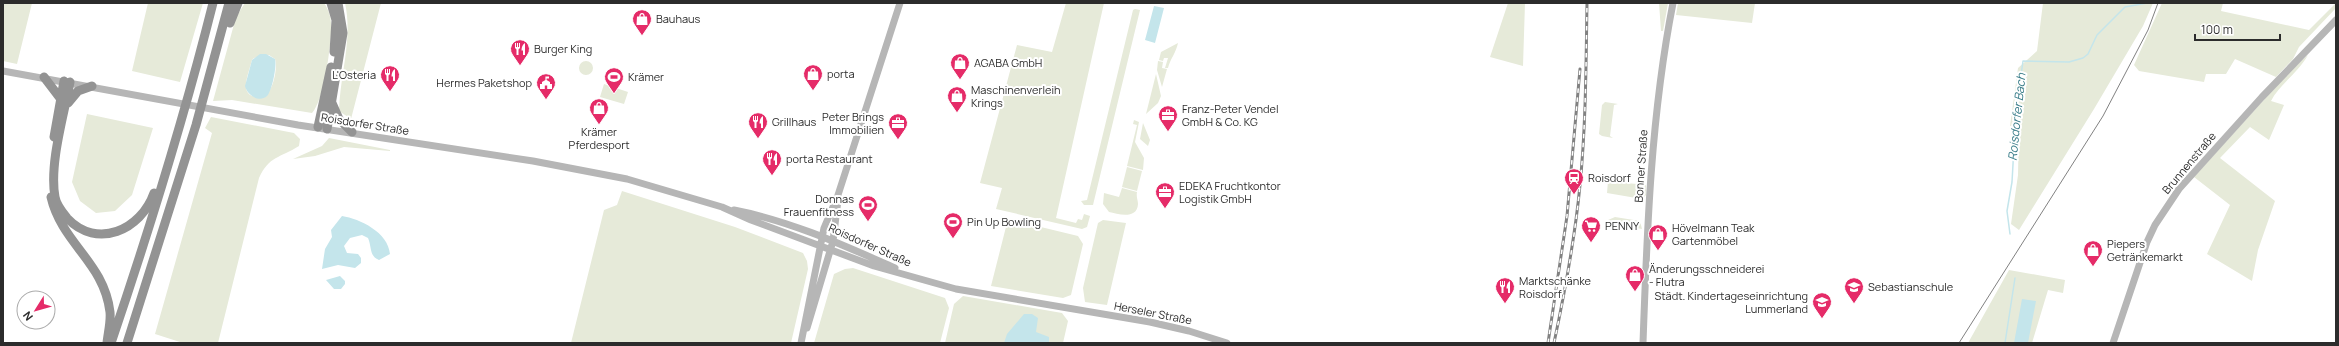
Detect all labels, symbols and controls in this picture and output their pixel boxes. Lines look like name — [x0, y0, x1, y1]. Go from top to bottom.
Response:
shop icon: Bauhaus — [631, 8, 653, 36]
place label: Bauhaus — [656, 11, 701, 26]
scale bar — [2195, 16, 2280, 42]
text: 100 m — [2201, 21, 2233, 38]
restaurant icon: Burger King — [509, 38, 531, 66]
place label: Burger King — [534, 41, 592, 56]
shop icon: AGABA GmbH — [949, 52, 971, 80]
place label: AGABA GmbH — [974, 55, 1042, 70]
shop icon: porta — [802, 63, 824, 91]
restaurant icon: L'Osteria — [379, 64, 401, 92]
sports icon: Krämer — [603, 66, 625, 94]
place label: porta — [827, 66, 855, 81]
place label: L'Osteria — [332, 67, 376, 82]
place label: Krämer — [628, 69, 664, 84]
public building icon: Hermes Paketshop — [535, 72, 557, 100]
water label: Roisdorfer Bach — [2003, 72, 2030, 162]
place label: Hermes Paketshop — [436, 75, 532, 90]
place label: Maschinenverleih Krings — [971, 82, 1060, 110]
shop icon: Maschinenverleih Krings — [946, 85, 968, 113]
shop icon: Krämer Pferdesport — [588, 97, 610, 125]
place label: Franz-Peter Vendel GmbH & Co. KG — [1182, 101, 1278, 129]
office icon: Franz-Peter Vendel GmbH & Co. KG — [1157, 104, 1179, 132]
street label: Roisdorfer Straße — [320, 109, 411, 138]
place label: Peter Brings Immobilien — [822, 109, 884, 137]
restaurant icon: Grillhaus — [747, 111, 769, 139]
office icon: Peter Brings Immobilien — [887, 112, 909, 140]
place label: Grillhaus — [772, 114, 817, 129]
place label: Krämer Pferdesport — [568, 124, 630, 152]
street label: Bonner Straße — [1630, 128, 1651, 203]
street label: Brunnenstraße — [2158, 128, 2219, 197]
restaurant icon: porta Restaurant — [761, 148, 783, 176]
place label: porta Restaurant — [786, 151, 873, 166]
station icon: Roisdorf — [1563, 167, 1585, 195]
place label: Roisdorf — [1588, 170, 1631, 185]
place label: EDEKA Fruchtkontor Logistik GmbH — [1179, 178, 1281, 206]
office icon: EDEKA Fruchtkontor Logistik GmbH — [1154, 181, 1176, 209]
place label: Donnas Frauenfitness — [784, 191, 854, 219]
sports icon: Donnas Frauenfitness — [857, 194, 879, 222]
sports icon: Pin Up Bowling — [942, 211, 964, 239]
place label: Pin Up Bowling — [967, 214, 1041, 229]
supermarket icon: PENNY — [1580, 215, 1602, 243]
place label: PENNY — [1605, 218, 1640, 233]
street label: Roisdorfer Straße — [826, 220, 914, 270]
place label: Hövelmann Teak Gartenmöbel — [1672, 220, 1755, 248]
shop icon: Hövelmann Teak Gartenmöbel — [1647, 223, 1669, 251]
place label: Piepers Getränkemarkt — [2107, 236, 2183, 264]
shop icon: Piepers Getränkemarkt — [2082, 239, 2104, 267]
place label: Änderungsschneiderei - Flutra — [1649, 261, 1764, 289]
shop icon: Änderungsschneiderei - Flutra — [1624, 264, 1646, 292]
place label: Marktschänke Roisdorf — [1519, 273, 1592, 301]
restaurant icon: Marktschänke Roisdorf — [1494, 276, 1516, 304]
school or university icon: Sebastianschule — [1843, 276, 1865, 304]
place label: Sebastianschule — [1868, 279, 1954, 294]
place label: Städt. Kindertageseinrichtung Lummerland — [1654, 288, 1808, 316]
north arrow — [16, 290, 56, 330]
school or university icon: Städt. Kindertageseinrichtung Lummerland — [1811, 291, 1833, 319]
street label: Herseler Straße — [1113, 298, 1194, 328]
text: N — [19, 309, 36, 324]

